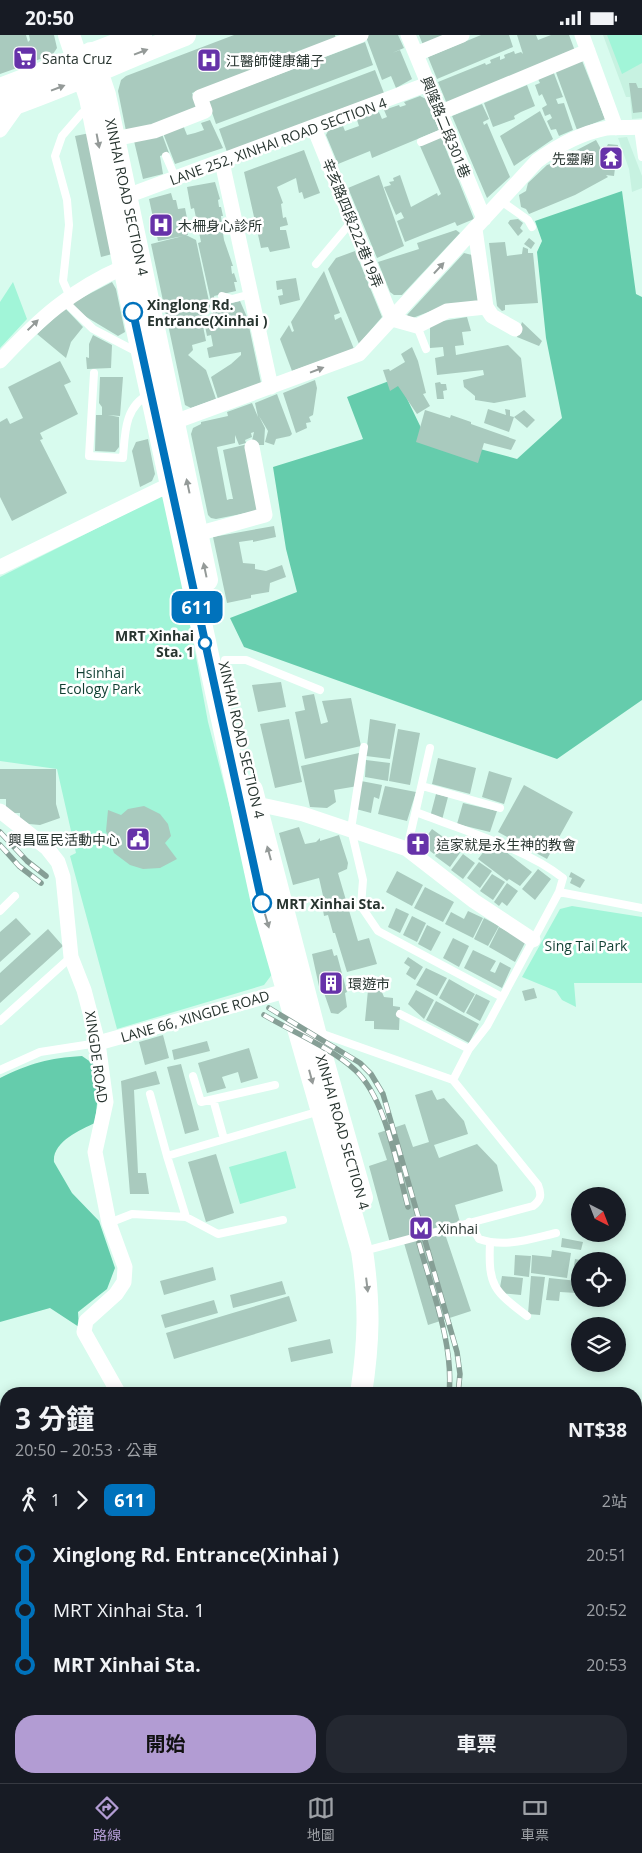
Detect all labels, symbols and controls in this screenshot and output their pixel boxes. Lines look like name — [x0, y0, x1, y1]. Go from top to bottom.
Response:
text: 20:50 — [25, 5, 74, 31]
supermarket icon: Santa Cruz — [12, 45, 38, 71]
hospital icon: 江醫師健康舖子 — [196, 47, 222, 73]
one-way arrow — [134, 48, 149, 56]
place label: Santa Cruz — [42, 49, 113, 68]
place label: 江醫師健康舖子 — [226, 51, 324, 70]
street label: 興隆路二段301巷 — [417, 73, 475, 181]
one-way arrow — [51, 84, 66, 92]
street label: LANE 252, XINHAI ROAD SECTION 4 — [167, 93, 389, 189]
street label: XINHAI ROAD SECTION 4 — [101, 117, 153, 277]
one-way arrow — [95, 134, 103, 150]
temple icon: 先靈廟 — [598, 145, 624, 171]
place label: 先靈廟 — [552, 149, 594, 168]
street label: 辛亥路四段222巷19弄 — [318, 155, 388, 291]
hospital icon: 木柵身心診所 — [148, 212, 174, 238]
place label: 木柵身心診所 — [178, 216, 262, 235]
one-way arrow — [433, 263, 445, 275]
place label: Xinglong Rd. Entrance(Xinhai ) — [147, 295, 268, 330]
marker: Xinglong Rd. Entrance(Xinhai ) — [123, 302, 143, 322]
one-way arrow — [27, 320, 39, 332]
one-way arrow — [310, 366, 325, 374]
one-way arrow — [183, 478, 191, 494]
one-way arrow — [201, 562, 209, 578]
line badge: 611 — [168, 591, 226, 623]
text: 611 — [182, 595, 212, 619]
place label: MRT Xinhai Sta. 1 — [115, 626, 194, 661]
marker: MRT Xinhai Sta. 1 — [198, 636, 212, 650]
street label: XINHAI ROAD SECTION 4 — [215, 660, 269, 820]
park label: Hsinhai Ecology Park — [59, 663, 142, 698]
public building icon: 興昌區民活動中心 — [125, 826, 151, 852]
place label: 興昌區民活動中心 — [8, 830, 120, 849]
church icon: 這家就是永生神的教會 — [405, 831, 431, 857]
place label: 這家就是永生神的教會 — [436, 835, 576, 854]
one-way arrow — [264, 845, 272, 860]
marker: MRT Xinhai Sta. — [252, 893, 272, 913]
place label: MRT Xinhai Sta. — [276, 894, 385, 913]
one-way arrow — [263, 913, 271, 928]
park label: Sing Tai Park — [545, 936, 628, 955]
building icon: 環遊市 — [318, 970, 344, 996]
place label: 環遊市 — [348, 974, 390, 993]
street label: LANE 66, XINGDE ROAD — [118, 986, 272, 1046]
street label: XINGDE ROAD — [81, 1010, 113, 1104]
street label: XINHAI ROAD SECTION 4 — [312, 1052, 374, 1212]
one-way arrow — [307, 1070, 315, 1085]
north arrow — [571, 1187, 626, 1243]
map controls — [571, 1187, 626, 1372]
metro station icon: Xinhai — [408, 1215, 434, 1241]
place label: Xinhai — [438, 1219, 478, 1238]
button: locate — [571, 1252, 626, 1307]
one-way arrow — [363, 1277, 371, 1293]
button: layers — [571, 1317, 626, 1372]
text: 3 分鐘 — [15, 1399, 94, 1437]
text: NT$38 — [568, 1417, 627, 1443]
text: 20:50 – 20:53 · 公車 — [15, 1439, 157, 1461]
icon: walk — [15, 1486, 43, 1514]
icon: forward — [68, 1486, 96, 1514]
text: 611 — [114, 1488, 145, 1512]
text: 1 — [51, 1489, 60, 1511]
text: 2站 — [602, 1490, 627, 1512]
text: Xinglong Rd. Entrance(Xinhai ) — [53, 1542, 339, 1568]
text: 20:51 — [586, 1544, 627, 1566]
text: MRT Xinhai Sta. 1 — [53, 1597, 205, 1623]
text: 20:52 — [586, 1599, 627, 1621]
text: MRT Xinhai Sta. — [53, 1652, 201, 1678]
text: 20:53 — [586, 1654, 627, 1676]
button: 開始 — [15, 1715, 316, 1773]
button: 車票 — [326, 1715, 627, 1773]
tab: 路線 — [93, 1794, 121, 1844]
tab: 地圖 — [307, 1794, 335, 1844]
tab: 車票 — [521, 1794, 549, 1844]

